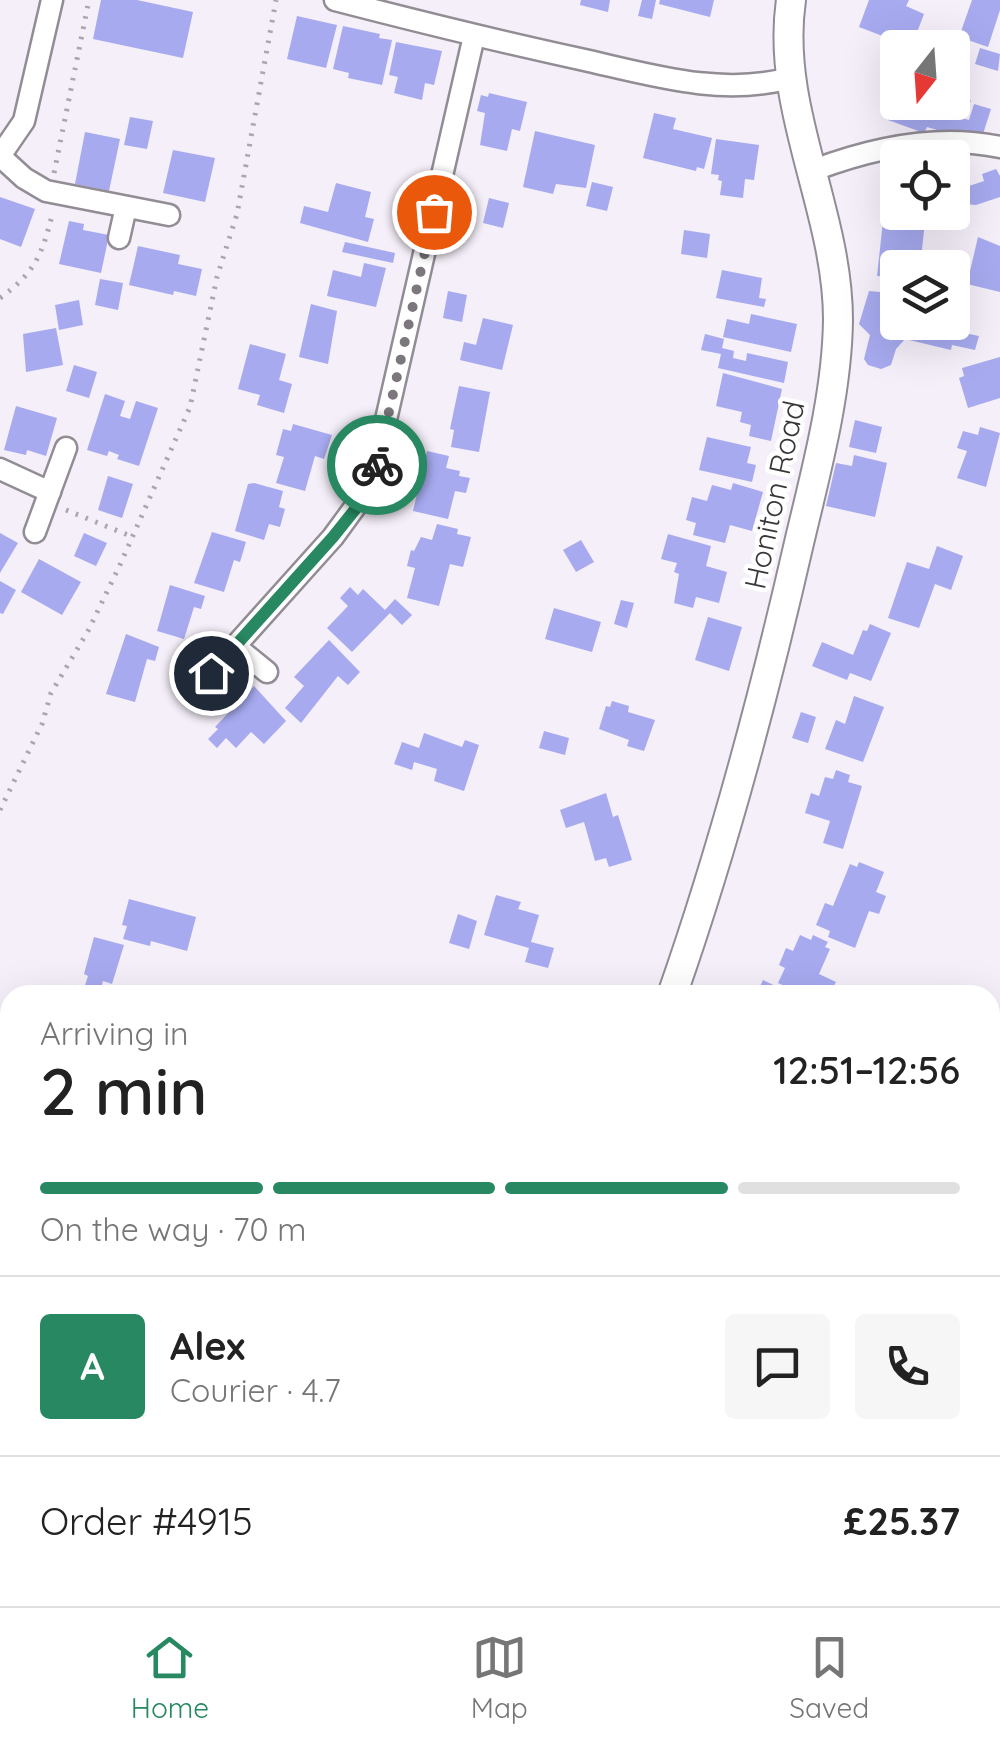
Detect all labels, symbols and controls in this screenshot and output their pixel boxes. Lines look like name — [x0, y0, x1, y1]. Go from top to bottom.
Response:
north arrow — [880, 30, 970, 120]
map controls — [880, 30, 970, 340]
button: locate — [880, 140, 970, 230]
pin — [392, 170, 477, 255]
icon: bag — [407, 185, 462, 240]
button: layers — [880, 250, 970, 340]
street label: Honiton Road — [736, 397, 813, 592]
courier — [327, 415, 427, 515]
icon: bike — [350, 438, 405, 493]
pin — [169, 631, 254, 716]
icon: home — [184, 646, 239, 701]
text: Arriving in — [40, 1013, 189, 1053]
text: 12:51–12:56 — [773, 1046, 960, 1094]
text: 2 min — [40, 1050, 208, 1131]
text: On the way · 70 m — [40, 1209, 306, 1249]
button: chat — [725, 1314, 830, 1419]
button: phone — [855, 1314, 960, 1419]
text: Alex — [170, 1322, 245, 1370]
text: A — [80, 1342, 105, 1390]
text: Courier · 4.7 — [170, 1370, 341, 1410]
text: Order #4915 — [40, 1497, 253, 1545]
text: £25.37 — [844, 1497, 960, 1545]
tab: Home — [131, 1630, 209, 1725]
tab: Map — [471, 1630, 528, 1725]
tab: Saved — [789, 1630, 869, 1725]

